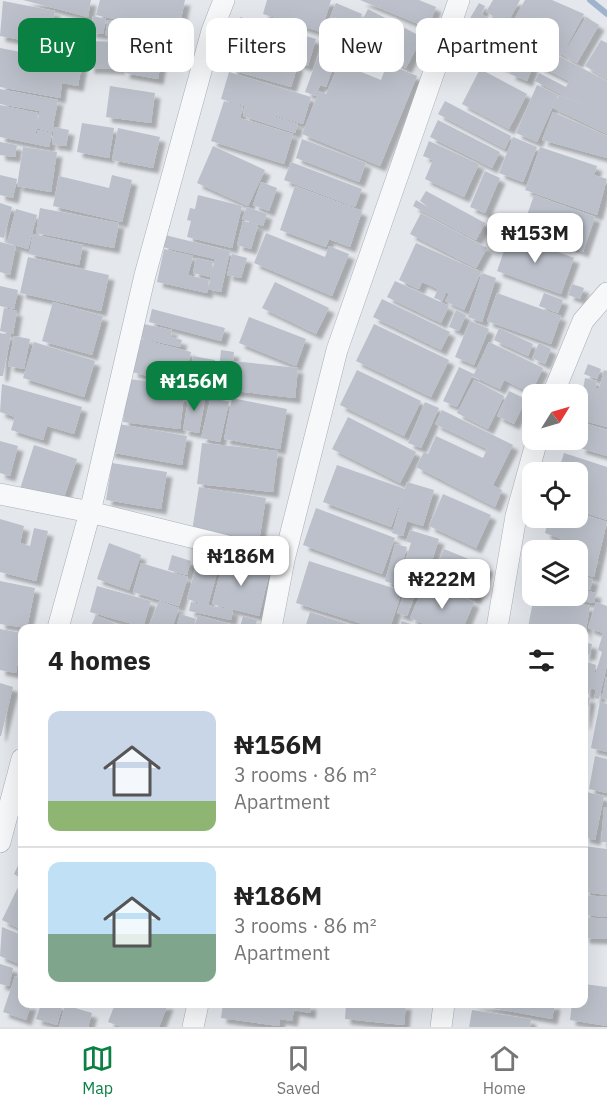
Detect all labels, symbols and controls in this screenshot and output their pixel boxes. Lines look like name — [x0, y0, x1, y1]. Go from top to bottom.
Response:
chip: Buy — [18, 18, 96, 72]
chip: Rent — [108, 18, 194, 72]
chip: Filters — [206, 18, 307, 72]
chip: New — [319, 18, 404, 72]
chip: Apartment — [416, 18, 559, 72]
pin: ₦153M — [493, 213, 577, 264]
text: ₦153M — [501, 219, 569, 246]
pin: ₦156M — [152, 361, 236, 412]
text: ₦156M — [160, 367, 228, 394]
north arrow — [522, 384, 588, 450]
map controls — [522, 384, 588, 606]
button: locate — [522, 462, 588, 528]
pin: ₦186M — [199, 536, 283, 587]
button: layers — [522, 540, 588, 606]
text: ₦186M — [207, 542, 275, 569]
pin: ₦222M — [400, 559, 484, 610]
text: ₦222M — [408, 565, 476, 592]
text: 4 homes — [48, 643, 151, 677]
icon: filters — [525, 644, 558, 677]
text: ₦156M — [234, 727, 322, 761]
icon: home — [96, 735, 168, 807]
text: 3 rooms · 86 m² — [234, 761, 377, 788]
text: Apartment — [234, 788, 330, 815]
text: ₦186M — [234, 878, 322, 912]
icon: home — [96, 886, 168, 958]
text: 3 rooms · 86 m² — [234, 912, 377, 939]
text: Apartment — [234, 939, 330, 966]
tab: Map — [81, 1042, 114, 1098]
tab: Saved — [277, 1042, 320, 1098]
tab: Home — [483, 1042, 526, 1098]

